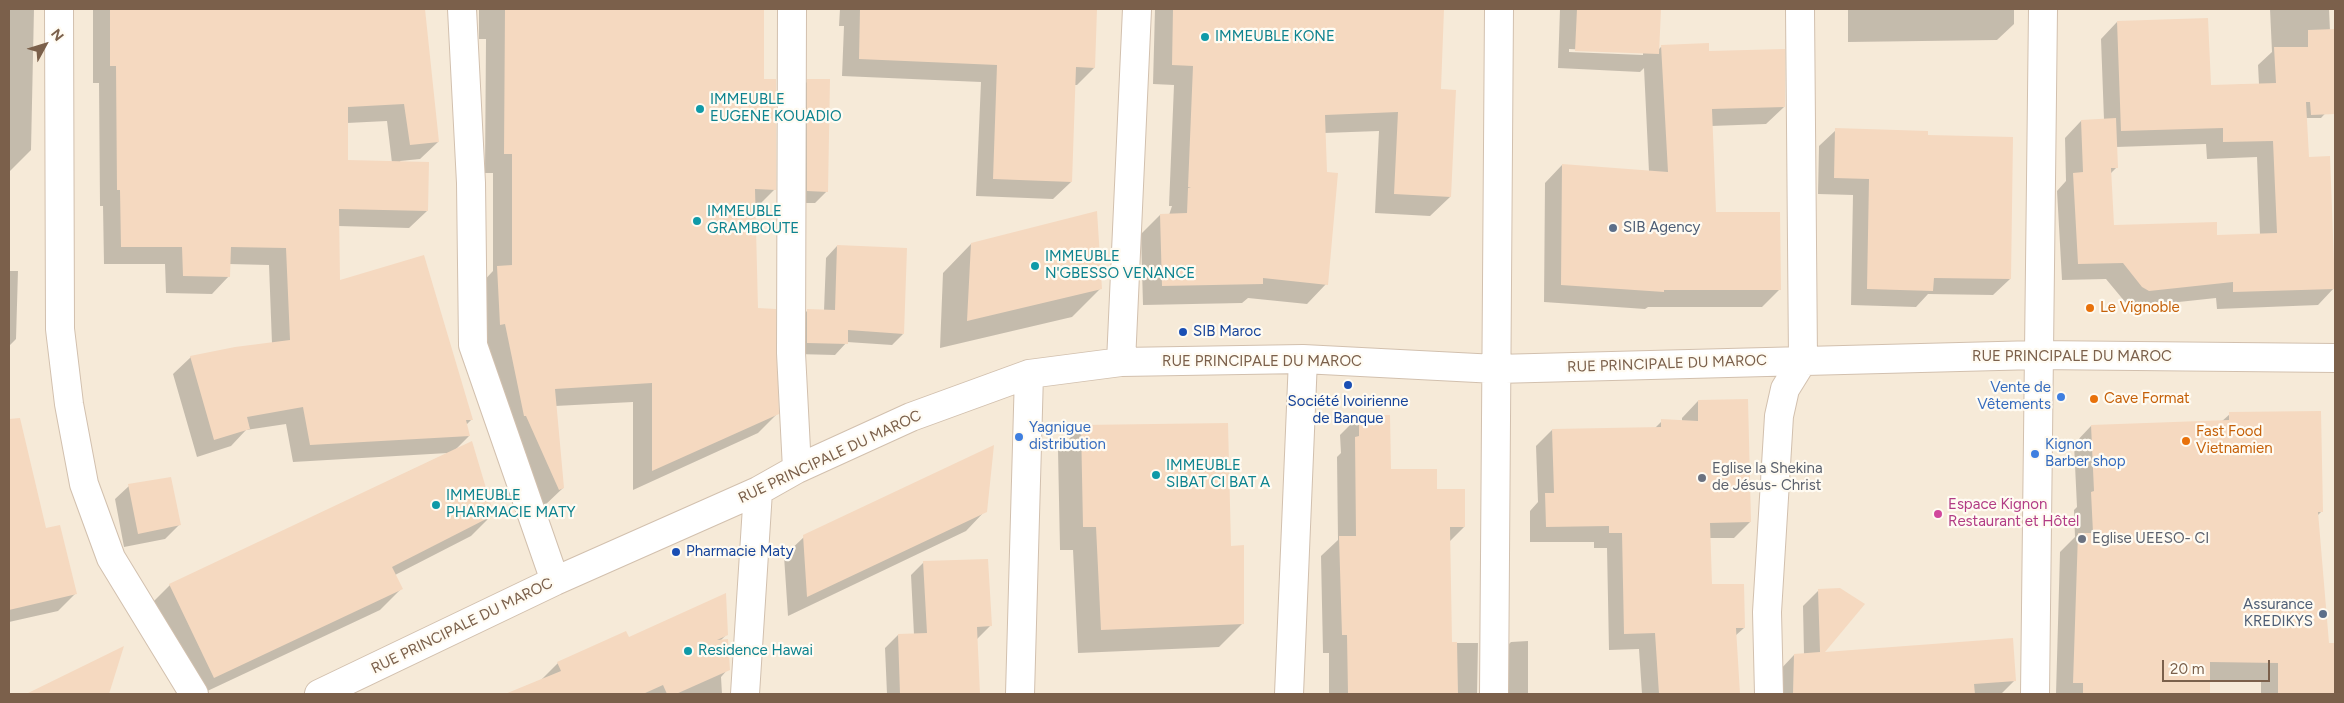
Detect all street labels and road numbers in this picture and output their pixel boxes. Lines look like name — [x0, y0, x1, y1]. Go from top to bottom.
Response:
street label: RUE PRINCIPALE DU MAROC — [1972, 348, 2172, 366]
street label: RUE PRINCIPALE DU MAROC — [1567, 352, 1767, 376]
street label: RUE PRINCIPALE DU MAROC — [1162, 353, 1362, 371]
street label: RUE PRINCIPALE DU MAROC — [736, 407, 924, 507]
street label: RUE PRINCIPALE DU MAROC — [368, 574, 556, 678]

